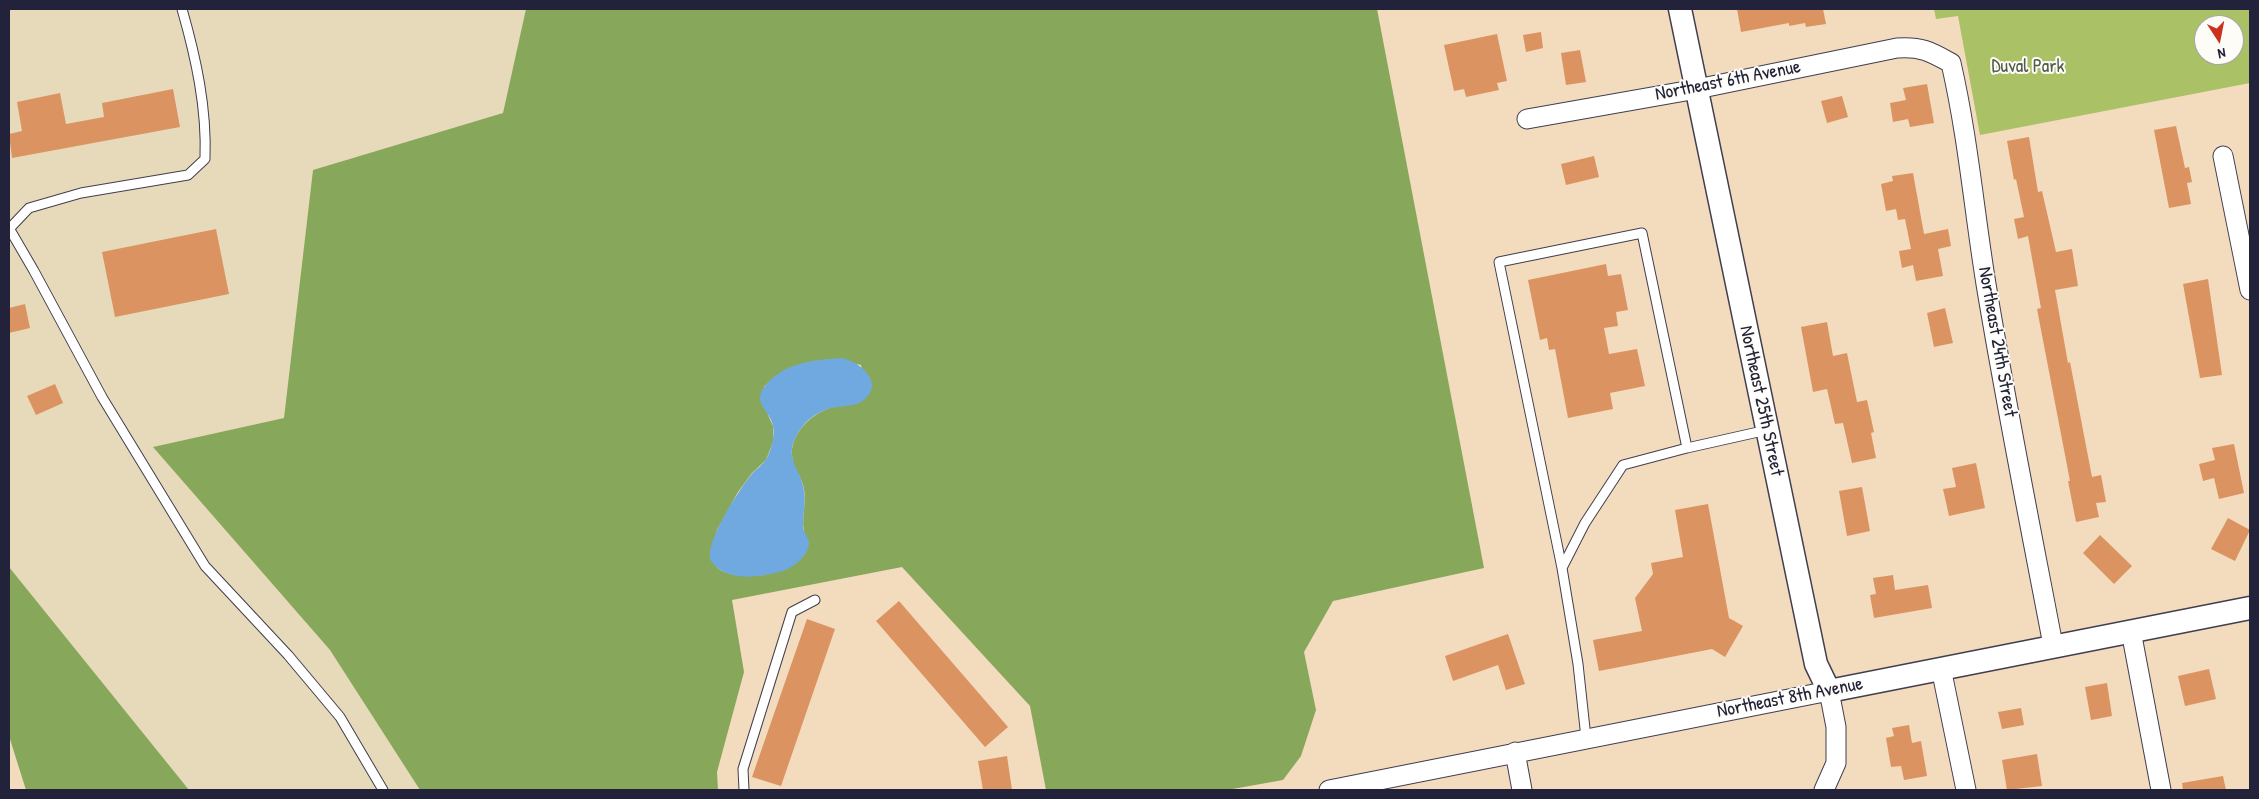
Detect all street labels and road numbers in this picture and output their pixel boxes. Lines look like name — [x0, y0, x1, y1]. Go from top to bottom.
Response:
street label: Northeast 6th Avenue — [1653, 56, 1803, 106]
street label: Northeast 24th Street — [1973, 265, 2021, 419]
street label: Northeast 25th Street — [1734, 324, 1788, 478]
street label: Northeast 8th Avenue — [1715, 673, 1865, 723]

